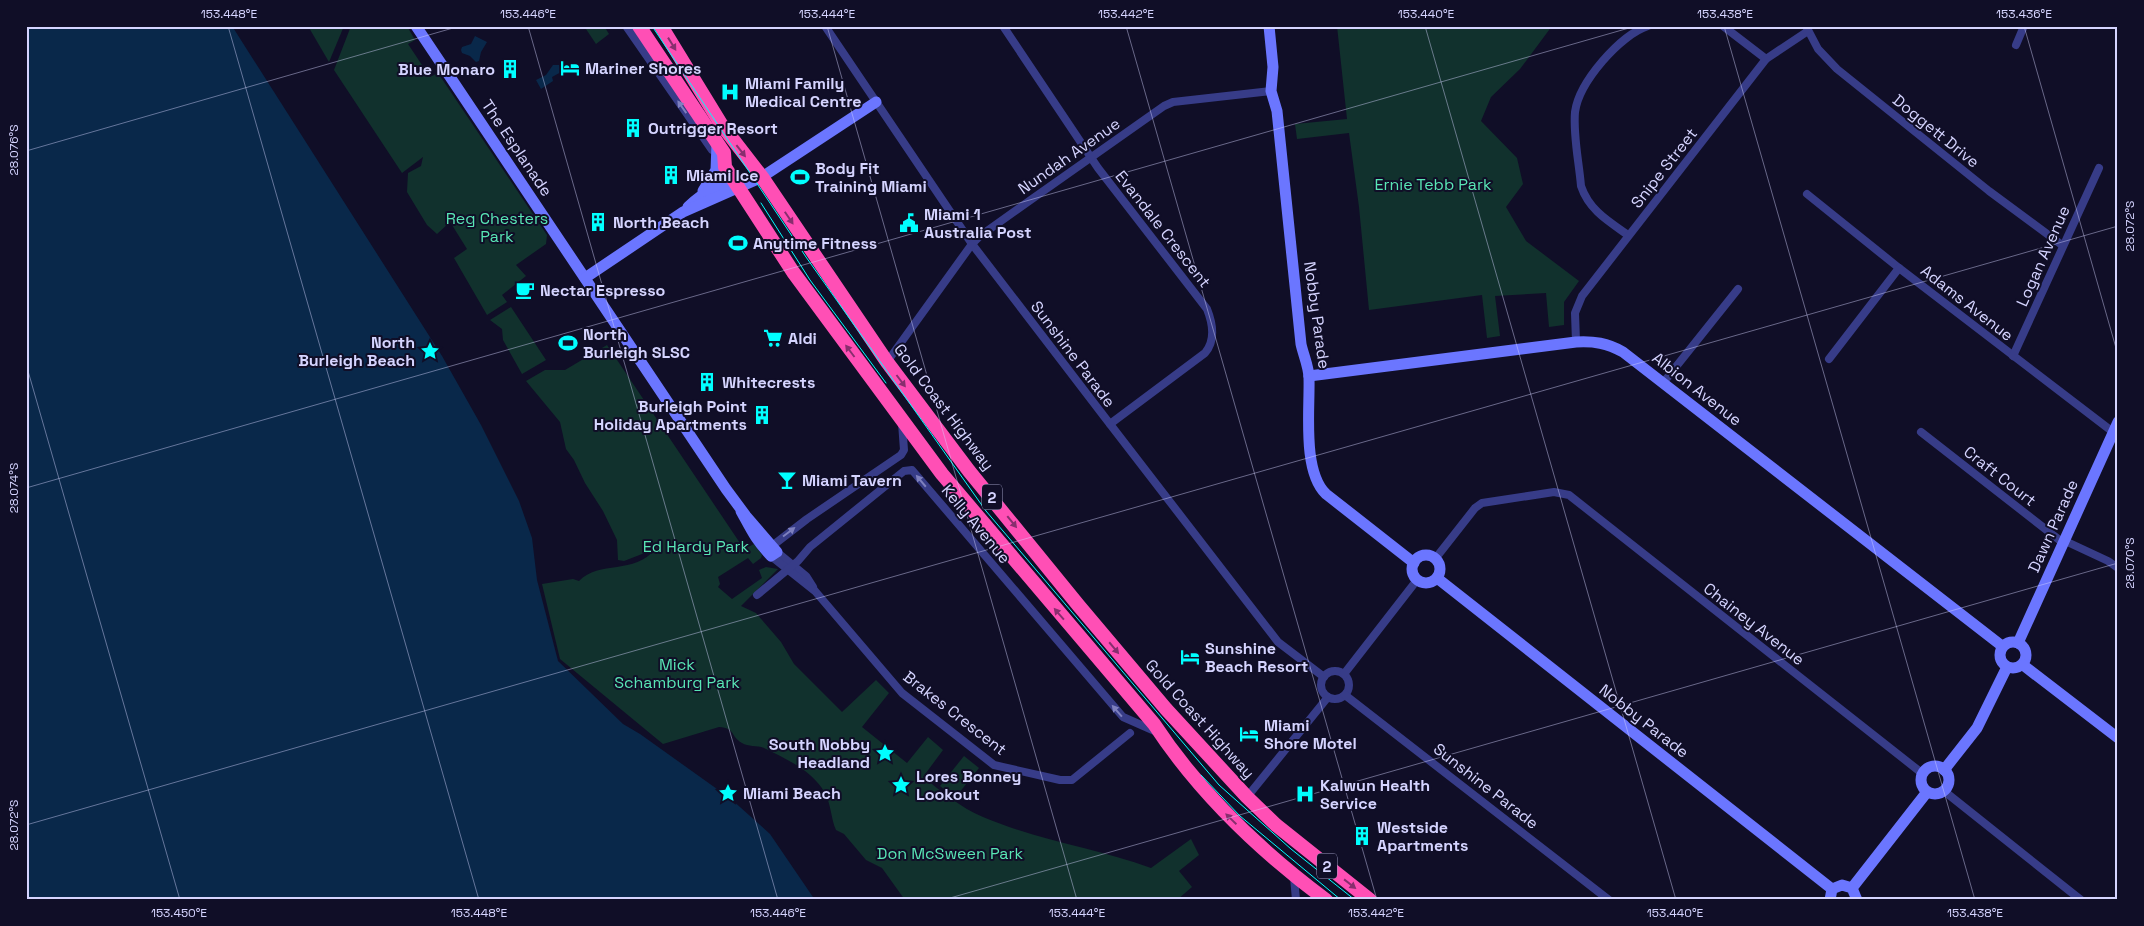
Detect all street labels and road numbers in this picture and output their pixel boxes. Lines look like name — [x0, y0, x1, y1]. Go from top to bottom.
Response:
street label: Doggett Drive — [1888, 90, 1984, 172]
street label: The Esplanade — [477, 96, 557, 200]
street label: Nundah Avenue — [1014, 113, 1124, 199]
street label: Snipe Street — [1626, 124, 1702, 212]
street label: Evandale Crescent — [1111, 166, 1215, 292]
street label: Logan Avenue — [2011, 202, 2075, 310]
street label: Nobby Parade — [1299, 260, 1335, 370]
street label: Adams Avenue — [1916, 260, 2018, 346]
street label: Sunshine Parade — [1026, 297, 1120, 411]
street label: Gold Coast Highway — [889, 339, 999, 475]
street label: Albion Avenue — [1648, 347, 1746, 431]
street label: Craft Court — [1960, 441, 2040, 511]
street label: Dawn Parade — [2023, 476, 2083, 576]
street label: Kelly Avenue — [937, 480, 1015, 568]
road number: 2 — [982, 484, 1002, 510]
street label: Chainey Avenue — [1699, 578, 1809, 670]
street label: Gold Coast Highway — [1141, 655, 1259, 783]
street label: Brakes Crescent — [899, 666, 1011, 760]
street label: Nobby Parade — [1595, 679, 1693, 763]
street label: Sunshine Parade — [1429, 738, 1543, 834]
road number: 2 — [1317, 854, 1337, 878]

